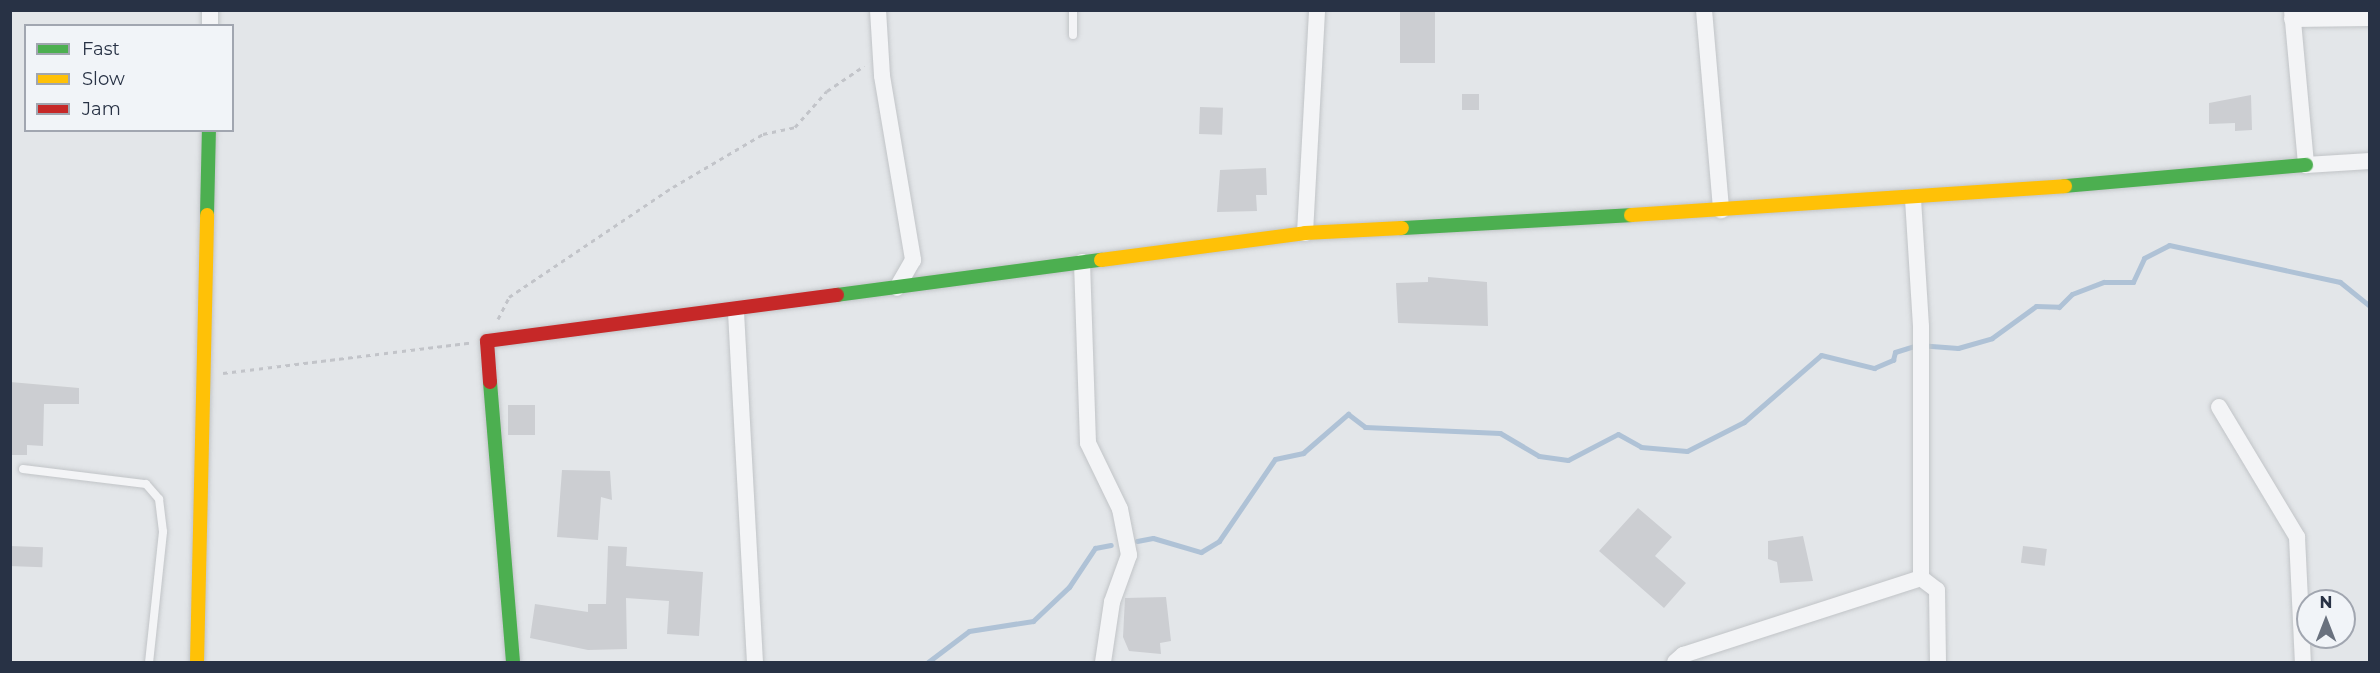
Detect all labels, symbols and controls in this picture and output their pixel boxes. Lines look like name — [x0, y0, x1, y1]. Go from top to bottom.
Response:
legend — [24, 24, 234, 132]
text: Fast — [82, 38, 120, 60]
text: Slow — [82, 68, 125, 90]
text: Jam — [82, 98, 121, 120]
north arrow — [2296, 589, 2356, 649]
text: N — [2320, 593, 2332, 612]

